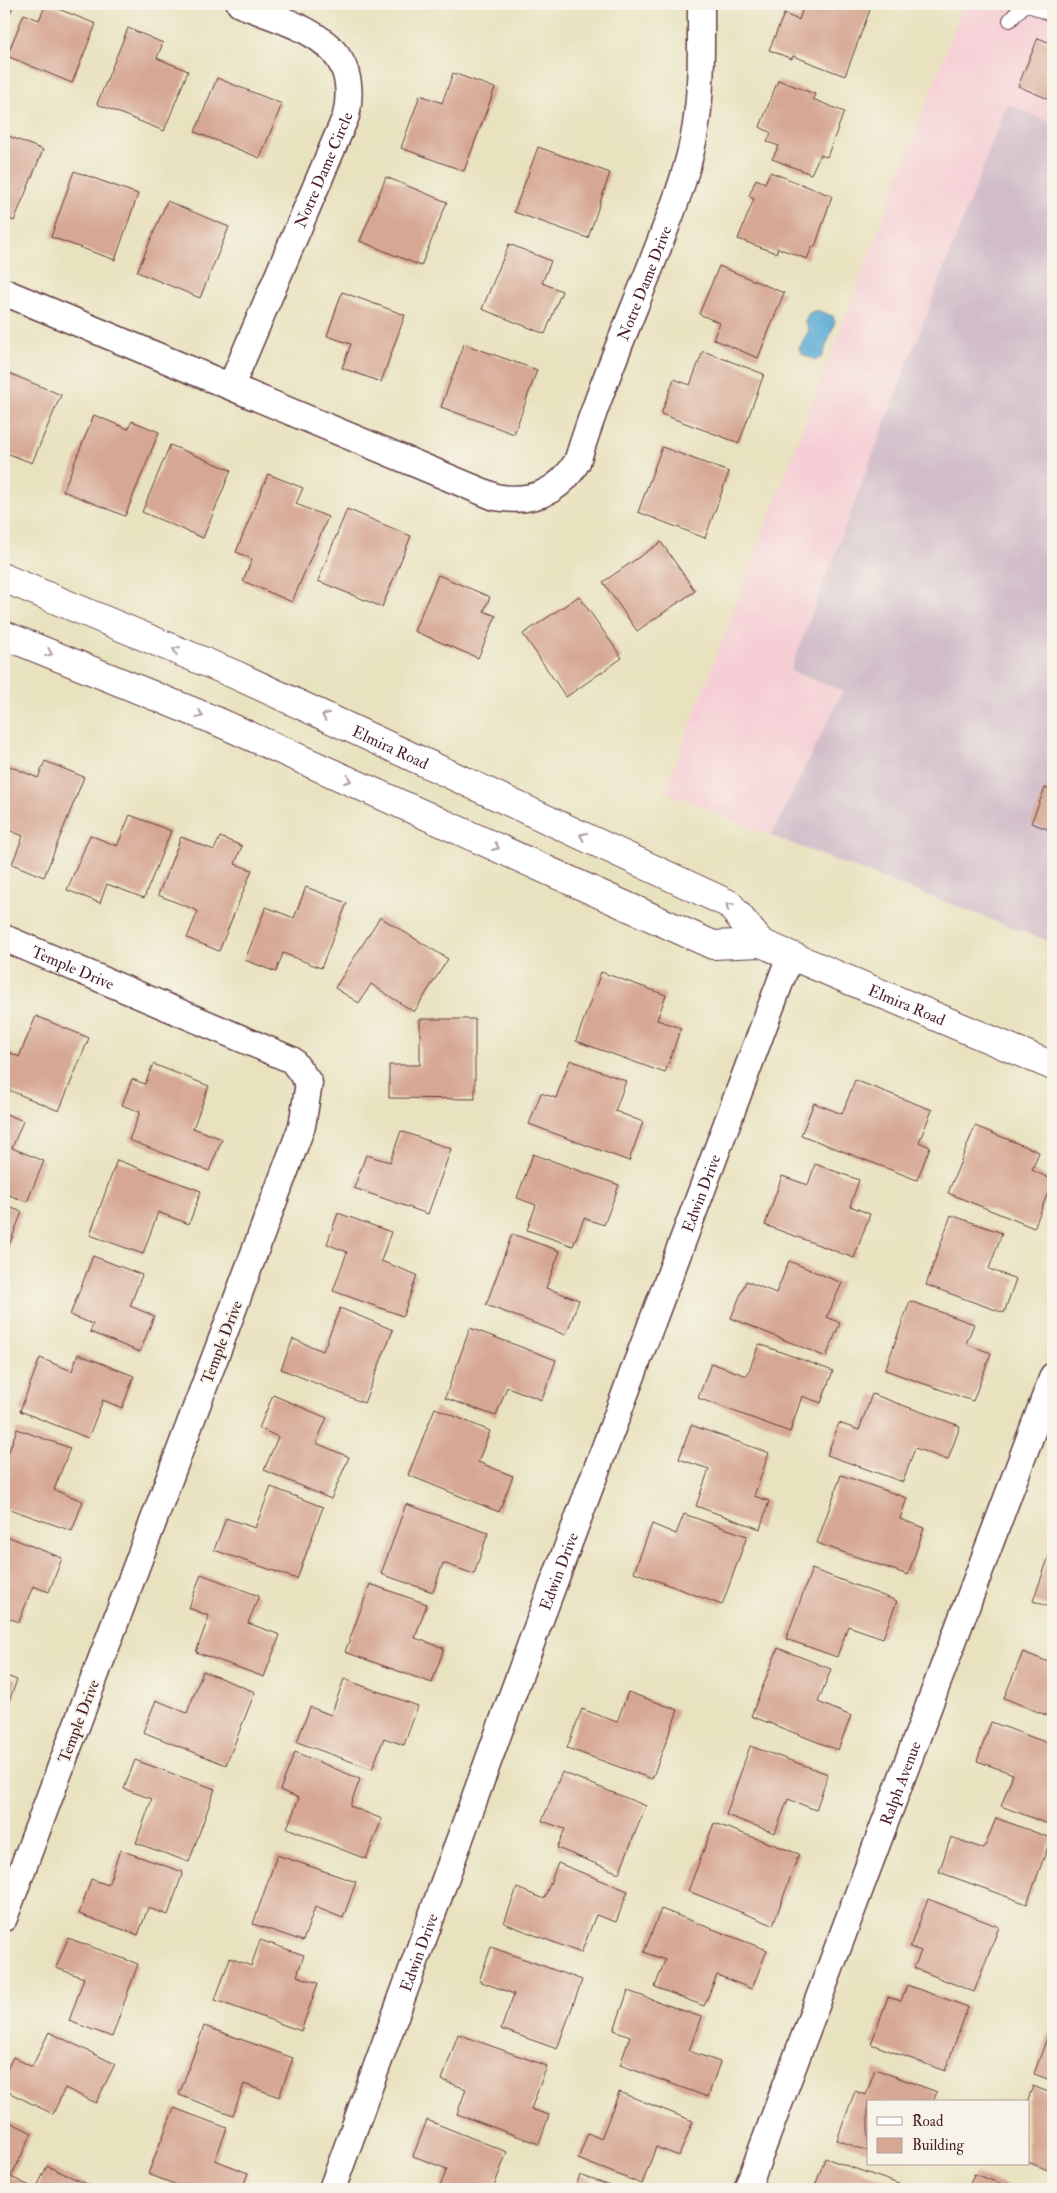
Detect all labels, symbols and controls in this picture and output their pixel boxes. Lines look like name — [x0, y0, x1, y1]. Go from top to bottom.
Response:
street label: Notre Dame Circle — [291, 110, 358, 231]
street label: Notre Dame Drive — [613, 223, 677, 344]
one-way arrow — [172, 646, 181, 657]
one-way arrow — [44, 647, 53, 658]
one-way arrow — [195, 709, 203, 719]
one-way arrow — [321, 712, 330, 723]
street label: Elmira Road — [349, 721, 432, 774]
one-way arrow — [343, 774, 352, 785]
one-way arrow — [579, 832, 588, 842]
one-way arrow — [491, 841, 500, 852]
one-way arrow — [726, 903, 735, 912]
street label: Temple Drive — [28, 942, 117, 995]
street label: Elmira Road — [865, 980, 948, 1031]
street label: Edwin Drive — [678, 1151, 726, 1235]
street label: Temple Drive — [197, 1298, 248, 1387]
street label: Edwin Drive — [535, 1529, 583, 1613]
street label: Temple Drive — [54, 1677, 105, 1766]
street label: Ralph Avenue — [876, 1738, 926, 1828]
street label: Edwin Drive — [396, 1911, 443, 1994]
legend — [867, 2100, 1030, 2166]
text: Road — [912, 2112, 944, 2131]
text: Building — [912, 2136, 964, 2155]

